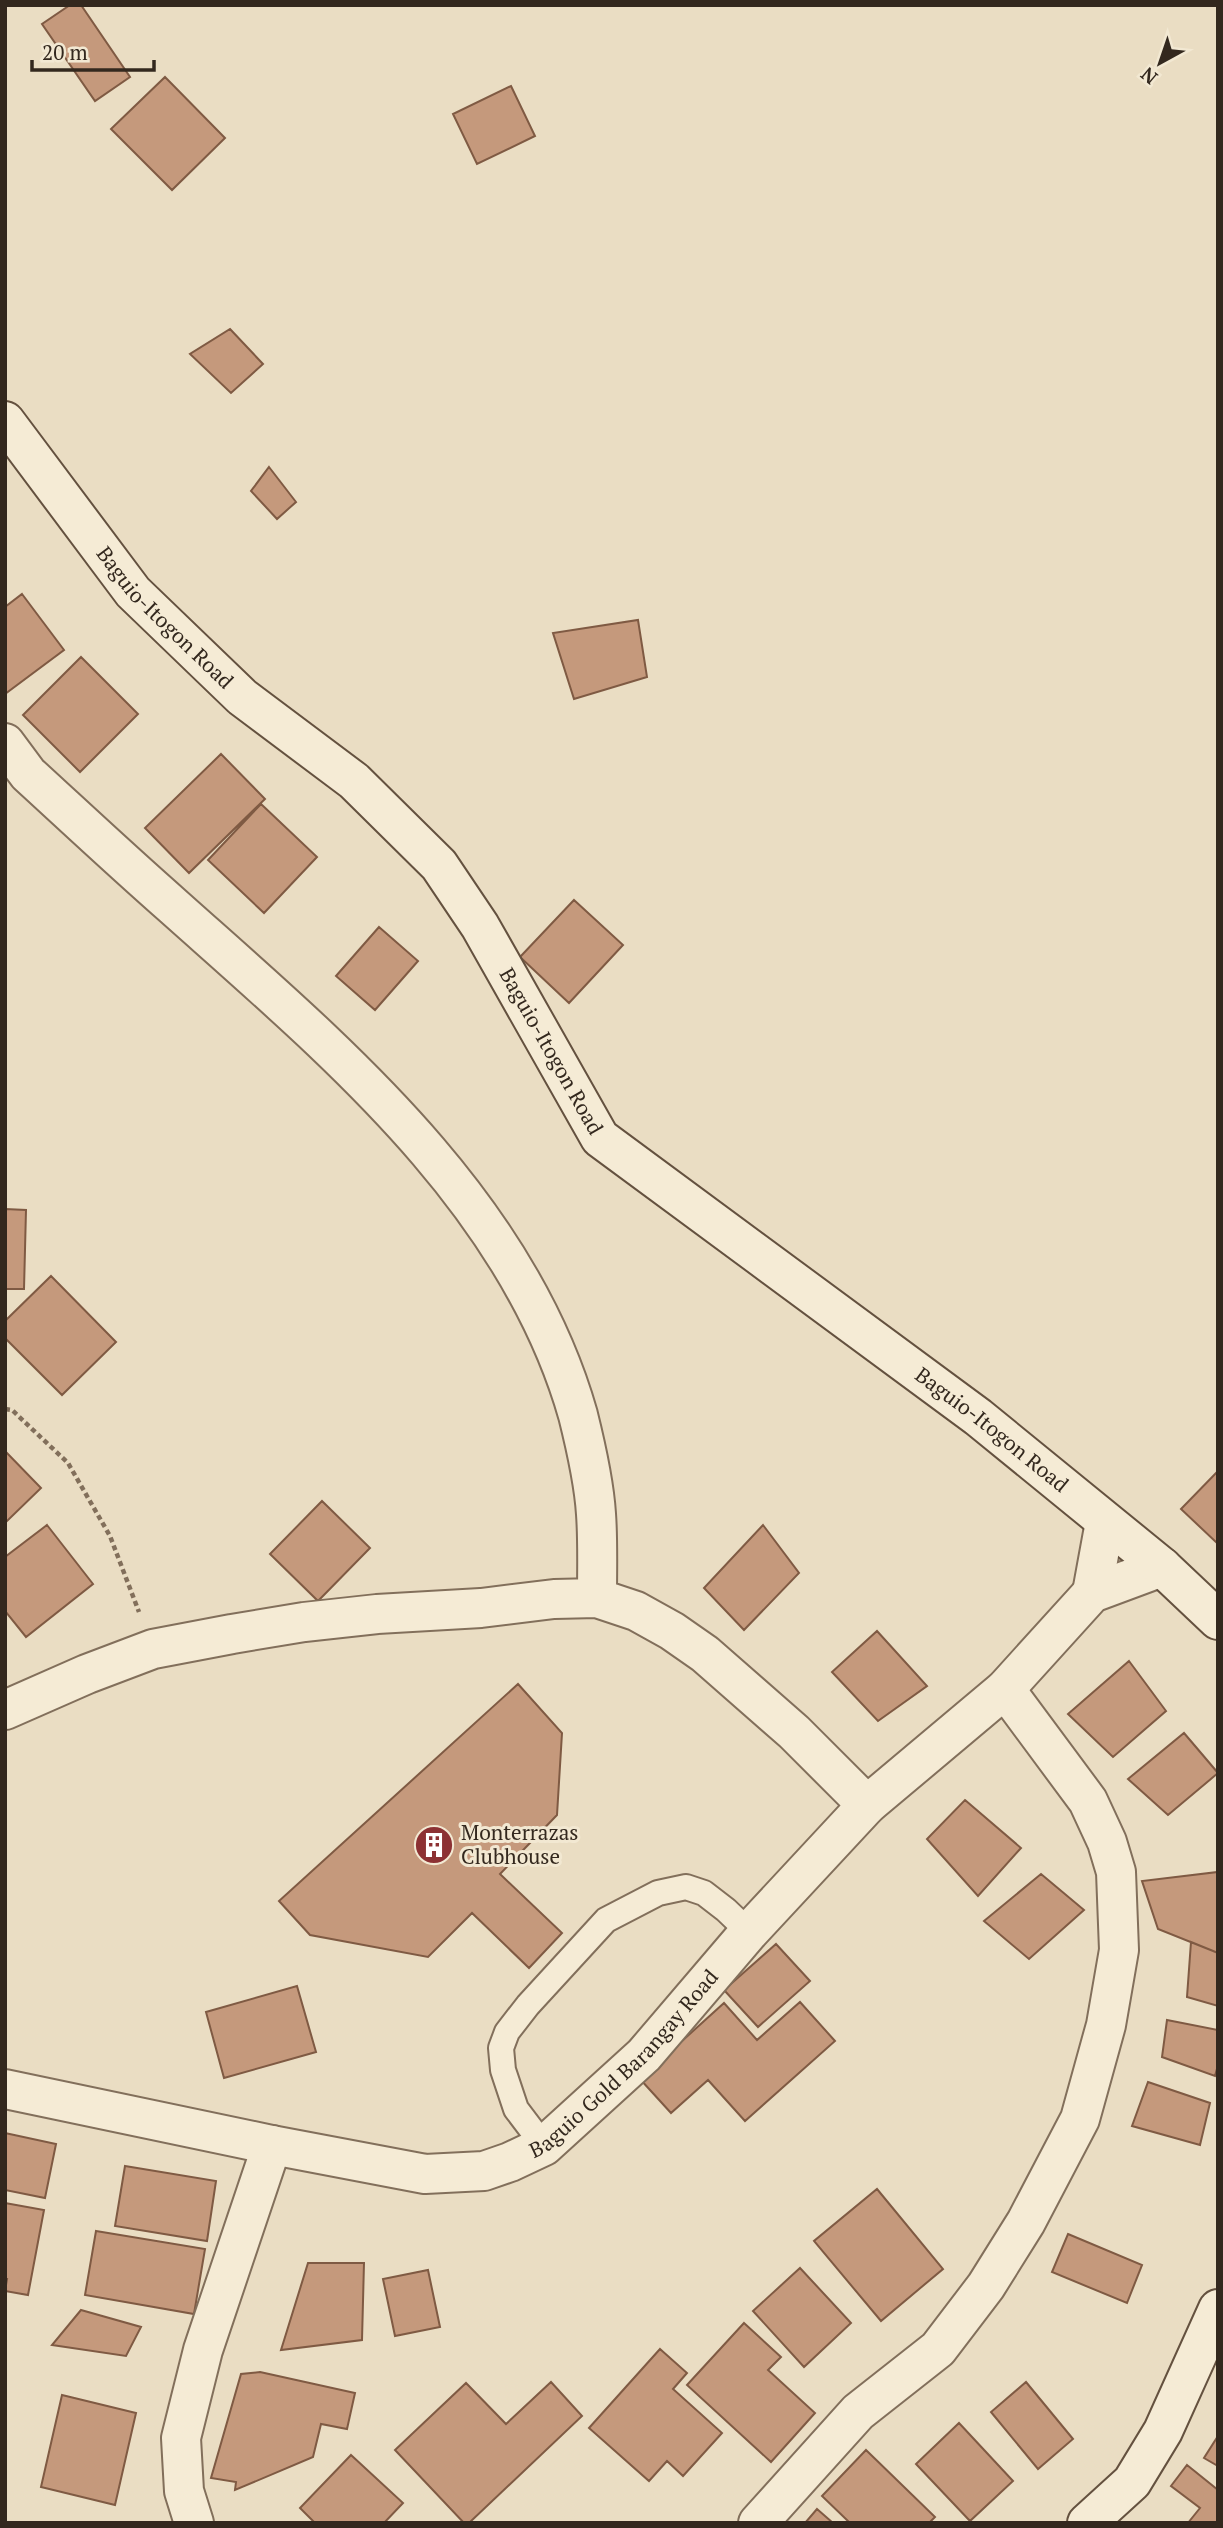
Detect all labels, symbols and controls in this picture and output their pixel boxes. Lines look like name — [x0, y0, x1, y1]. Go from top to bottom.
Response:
scale bar — [32, 28, 154, 72]
north arrow — [1125, 28, 1195, 98]
text: 20 m — [42, 38, 88, 66]
text: N — [1135, 62, 1162, 91]
street label: Baguio-Itogon Road — [91, 540, 240, 695]
street label: Baguio-Itogon Road — [493, 962, 610, 1140]
street label: Baguio-Itogon Road — [910, 1360, 1075, 1498]
place label: Monterrazas Clubhouse — [461, 1818, 578, 1870]
building icon: Monterrazas Clubhouse — [413, 1824, 455, 1866]
street label: Baguio Gold Barangay Road — [524, 1963, 724, 2164]

